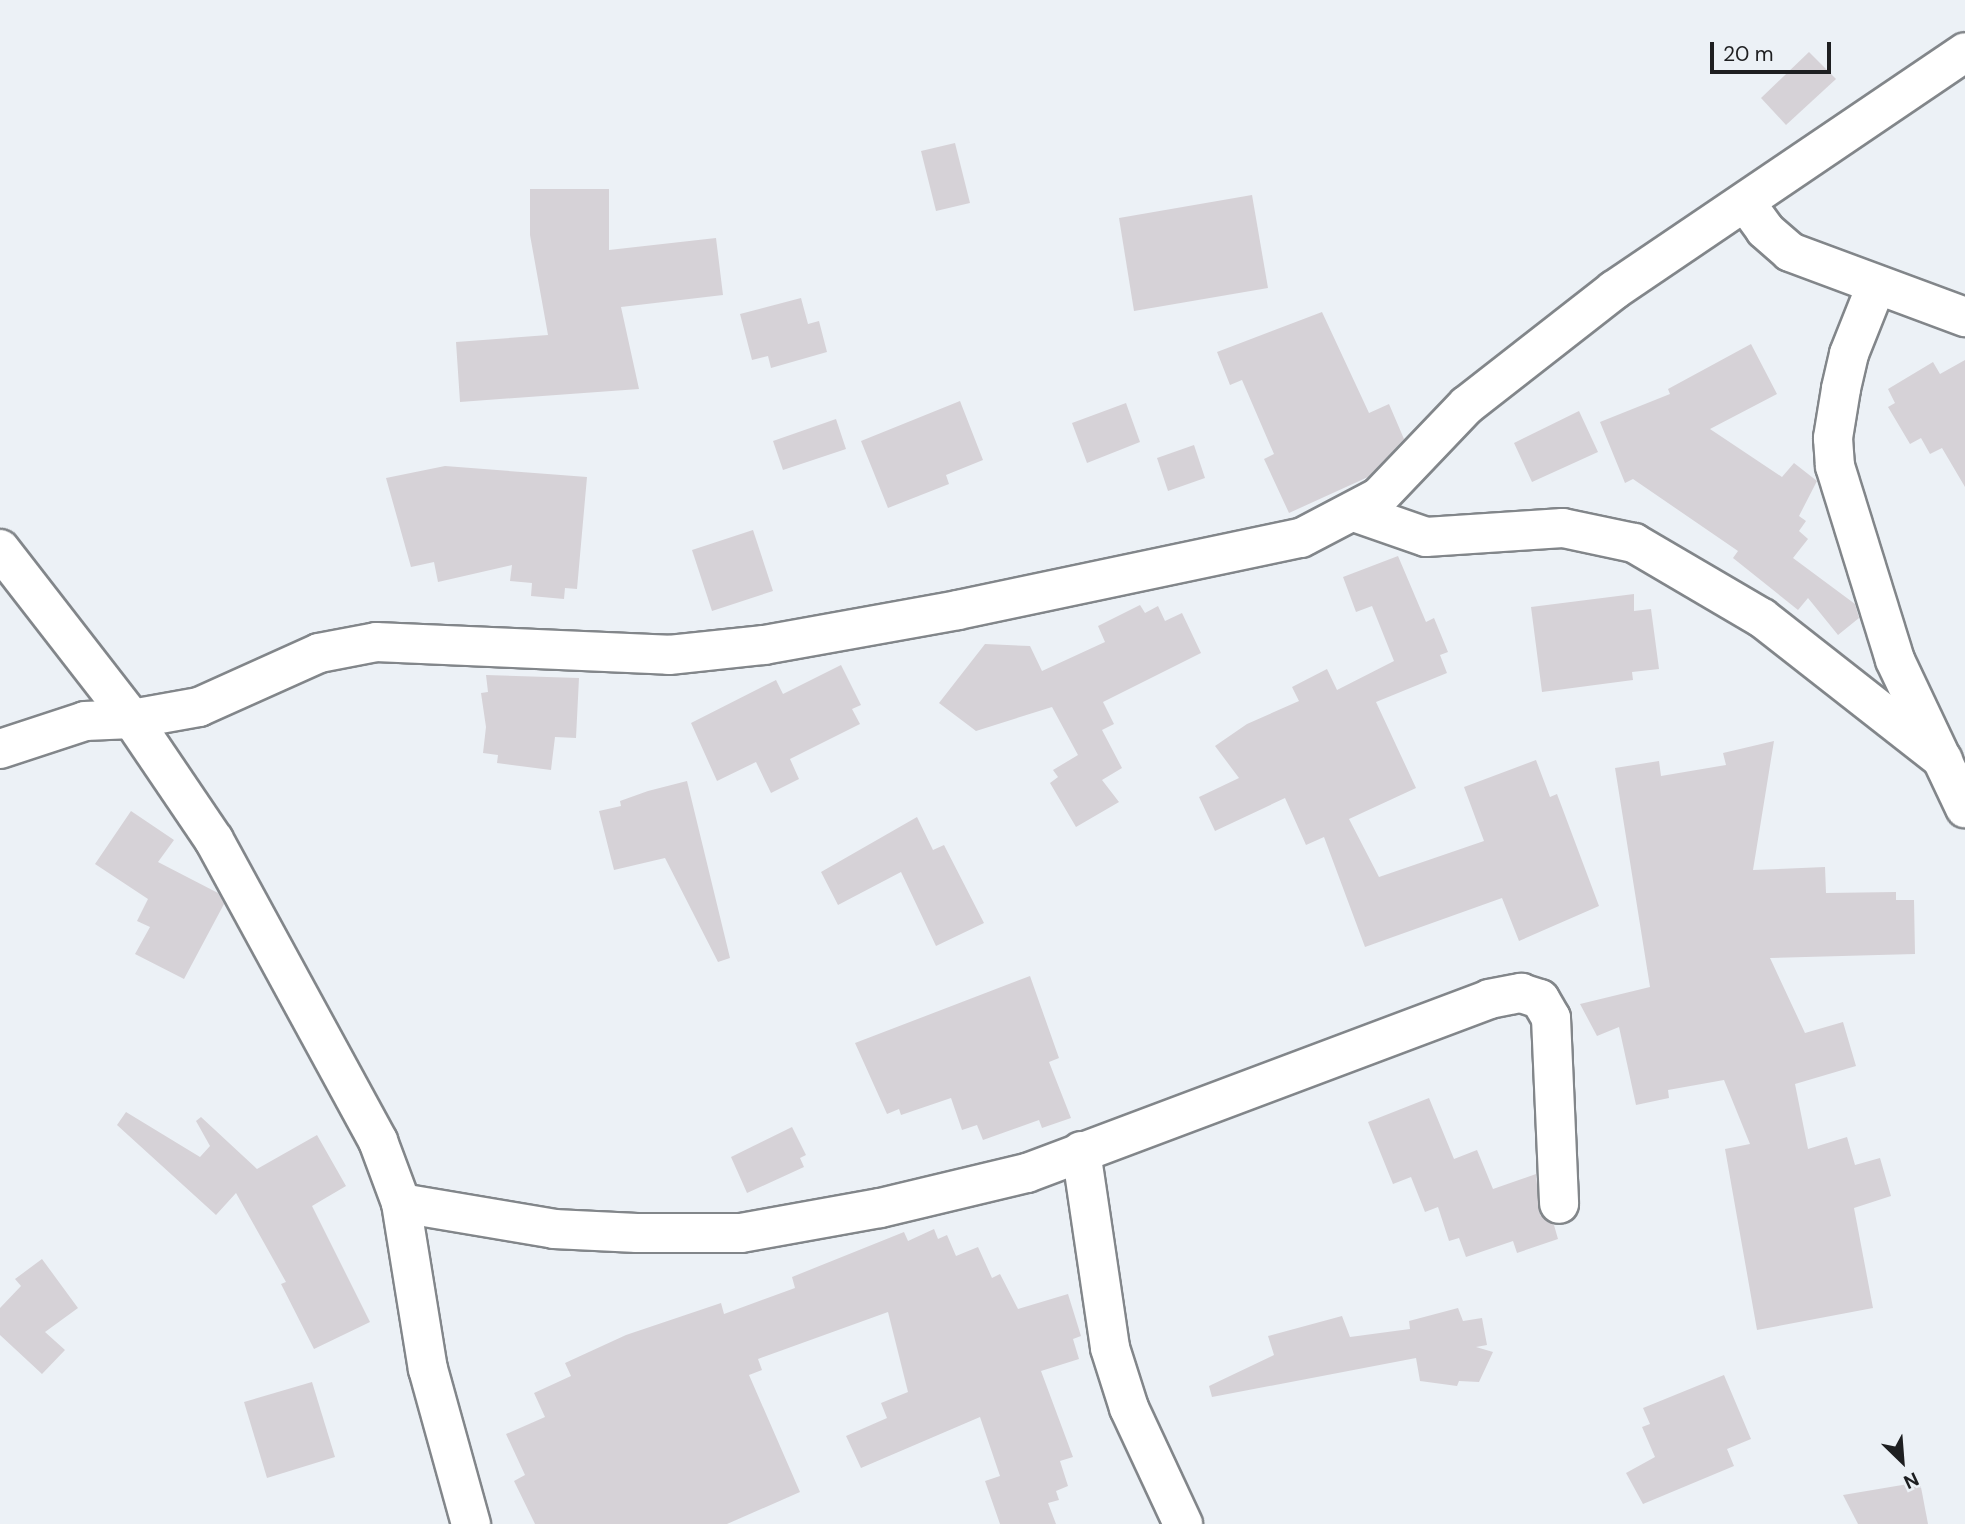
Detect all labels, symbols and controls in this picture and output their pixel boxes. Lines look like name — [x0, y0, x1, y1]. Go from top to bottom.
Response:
scale bar — [1713, 28, 1834, 72]
text: 20 m — [1723, 40, 1774, 68]
north arrow — [1867, 1426, 1937, 1496]
text: N — [1900, 1466, 1923, 1495]

